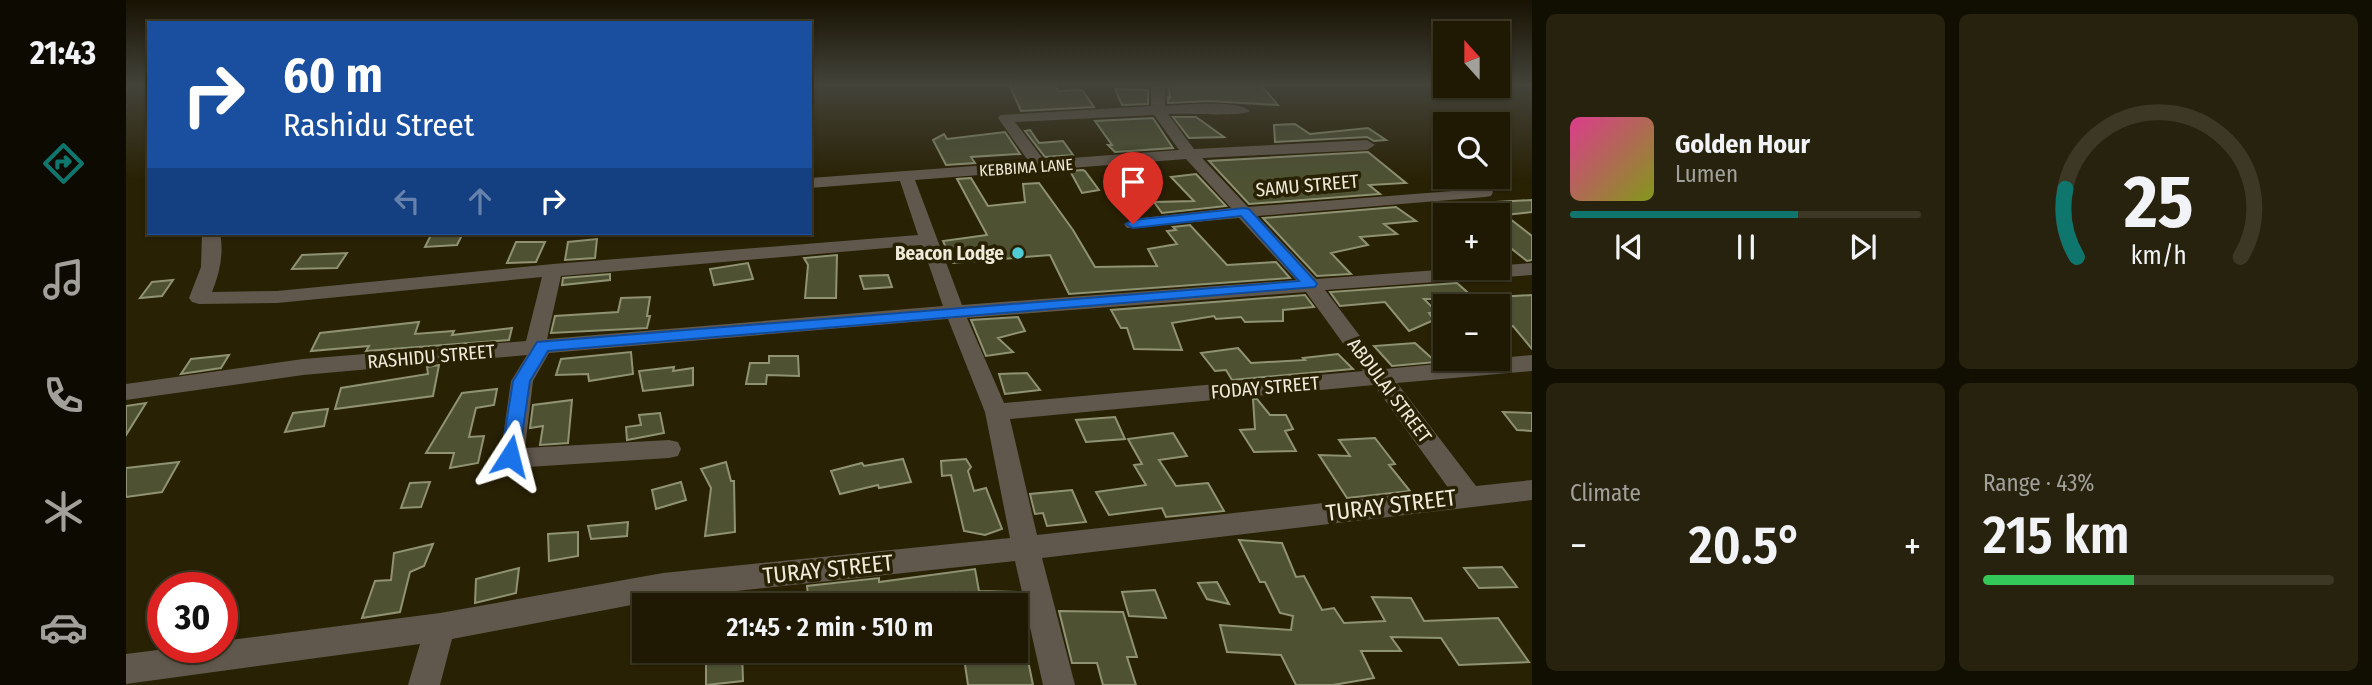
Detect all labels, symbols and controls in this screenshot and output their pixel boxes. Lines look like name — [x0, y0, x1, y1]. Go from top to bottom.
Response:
north arrow — [1433, 21, 1510, 98]
map controls — [1433, 21, 1510, 371]
text: 21:43 — [30, 34, 96, 72]
text: 60 m — [283, 46, 383, 105]
icon: right — [168, 49, 259, 140]
text: Rashidu Street — [283, 106, 474, 144]
button: search — [1433, 112, 1510, 189]
text: Golden Hour — [1675, 129, 1810, 160]
icon: directions — [39, 139, 88, 188]
pin — [1103, 152, 1163, 224]
street label: KEBBIMA LANE — [979, 155, 1074, 180]
text: Lumen — [1675, 160, 1738, 188]
text: 25 — [2123, 160, 2193, 247]
icon: arrive — [1114, 163, 1152, 201]
street label: SAMU STREET — [1255, 170, 1360, 201]
icon: left — [388, 182, 426, 220]
icon: ahead — [461, 182, 499, 220]
icon: right — [534, 182, 572, 220]
button: + — [1433, 203, 1510, 280]
icon: previous — [1610, 228, 1648, 266]
icon: pause — [1727, 228, 1765, 266]
icon: next — [1844, 228, 1882, 266]
text: km/h — [2131, 241, 2186, 271]
place label: Beacon Lodge — [895, 242, 1004, 265]
marker: Beacon Lodge — [1010, 245, 1026, 261]
icon: music — [39, 255, 88, 304]
button: − — [1433, 294, 1510, 371]
street label: ABDULAI STREET — [1343, 333, 1437, 447]
street label: RASHIDU STREET — [366, 339, 496, 374]
icon: phone — [39, 371, 88, 420]
street label: FODAY STREET — [1210, 371, 1320, 404]
position arrow — [473, 419, 547, 493]
text: Range · 43% — [1983, 469, 2095, 497]
text: Climate — [1570, 479, 1641, 507]
street label: TURAY STREET — [1324, 483, 1458, 527]
icon: climate — [39, 487, 88, 536]
text: 215 km — [1983, 504, 2129, 567]
text: 20.5° — [1689, 514, 1802, 577]
text: − — [1570, 523, 1587, 569]
text: + — [1904, 523, 1921, 569]
street label: TURAY STREET — [761, 548, 895, 590]
speed limit sign: 30 — [147, 572, 238, 663]
icon: car — [39, 603, 88, 652]
text: 21:45 · 2 min · 510 m — [727, 612, 933, 643]

